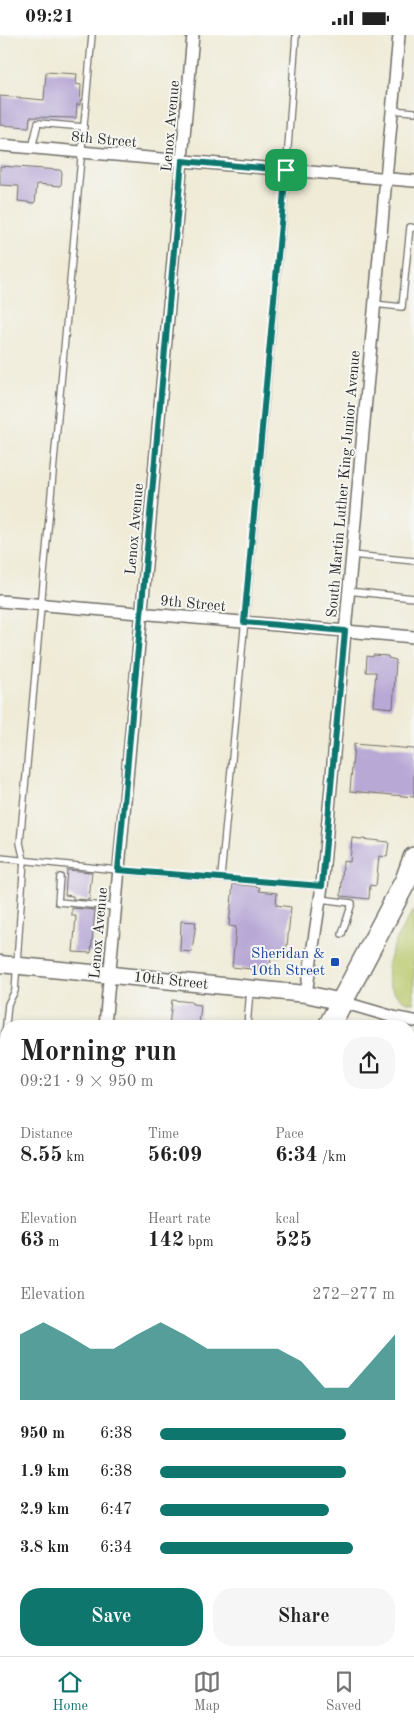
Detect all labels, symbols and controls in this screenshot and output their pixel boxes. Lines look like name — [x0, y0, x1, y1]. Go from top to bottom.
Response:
text: 09:21 — [25, 8, 74, 27]
street label: Lenox Avenue — [160, 80, 183, 173]
street label: 8th Street — [70, 130, 137, 151]
pin — [265, 149, 307, 191]
icon: arrive — [272, 156, 300, 184]
street label: South Martin Luther King Junior Avenue — [325, 350, 364, 618]
street label: Lenox Avenue — [124, 483, 147, 576]
street label: 9th Street — [159, 594, 226, 615]
street label: Lenox Avenue — [88, 887, 111, 980]
place label: Sheridan & 10th Street — [250, 947, 325, 979]
marker: Sheridan & 10th Street — [329, 956, 341, 968]
street label: 10th Street — [133, 970, 209, 993]
button: share — [343, 1037, 395, 1089]
text: Morning run — [20, 1039, 177, 1067]
text: 09:21 · 9 × 950 m — [20, 1074, 153, 1090]
text: Distance — [20, 1127, 73, 1141]
text: Time — [148, 1127, 179, 1141]
text: Pace — [275, 1127, 304, 1141]
text: 8.55 — [20, 1145, 62, 1166]
text: 56:09 — [148, 1145, 202, 1166]
text: 6:34 — [275, 1145, 318, 1166]
text: km — [62, 1150, 85, 1164]
text: /km — [318, 1150, 346, 1164]
text: Elevation — [20, 1212, 77, 1226]
text: Heart rate — [148, 1212, 211, 1226]
text: kcal — [275, 1212, 299, 1226]
text: 63 — [20, 1230, 44, 1251]
text: 142 — [148, 1230, 184, 1251]
text: 525 — [275, 1230, 312, 1251]
text: m — [44, 1235, 59, 1249]
text: bpm — [184, 1235, 214, 1249]
text: Elevation — [20, 1287, 85, 1303]
text: 272–277 m — [312, 1287, 395, 1303]
text: 950 m — [20, 1426, 65, 1442]
text: 6:38 — [100, 1426, 132, 1442]
text: 1.9 km — [20, 1464, 69, 1480]
text: 6:38 — [100, 1464, 132, 1480]
text: 2.9 km — [20, 1502, 69, 1518]
text: 6:47 — [100, 1502, 132, 1518]
text: 3.8 km — [20, 1540, 69, 1556]
text: 6:34 — [100, 1540, 132, 1556]
button: Save — [20, 1588, 203, 1646]
button: Share — [213, 1588, 395, 1646]
tab: Home — [52, 1668, 88, 1715]
tab: Map — [193, 1668, 221, 1715]
tab: Saved — [326, 1668, 362, 1715]

